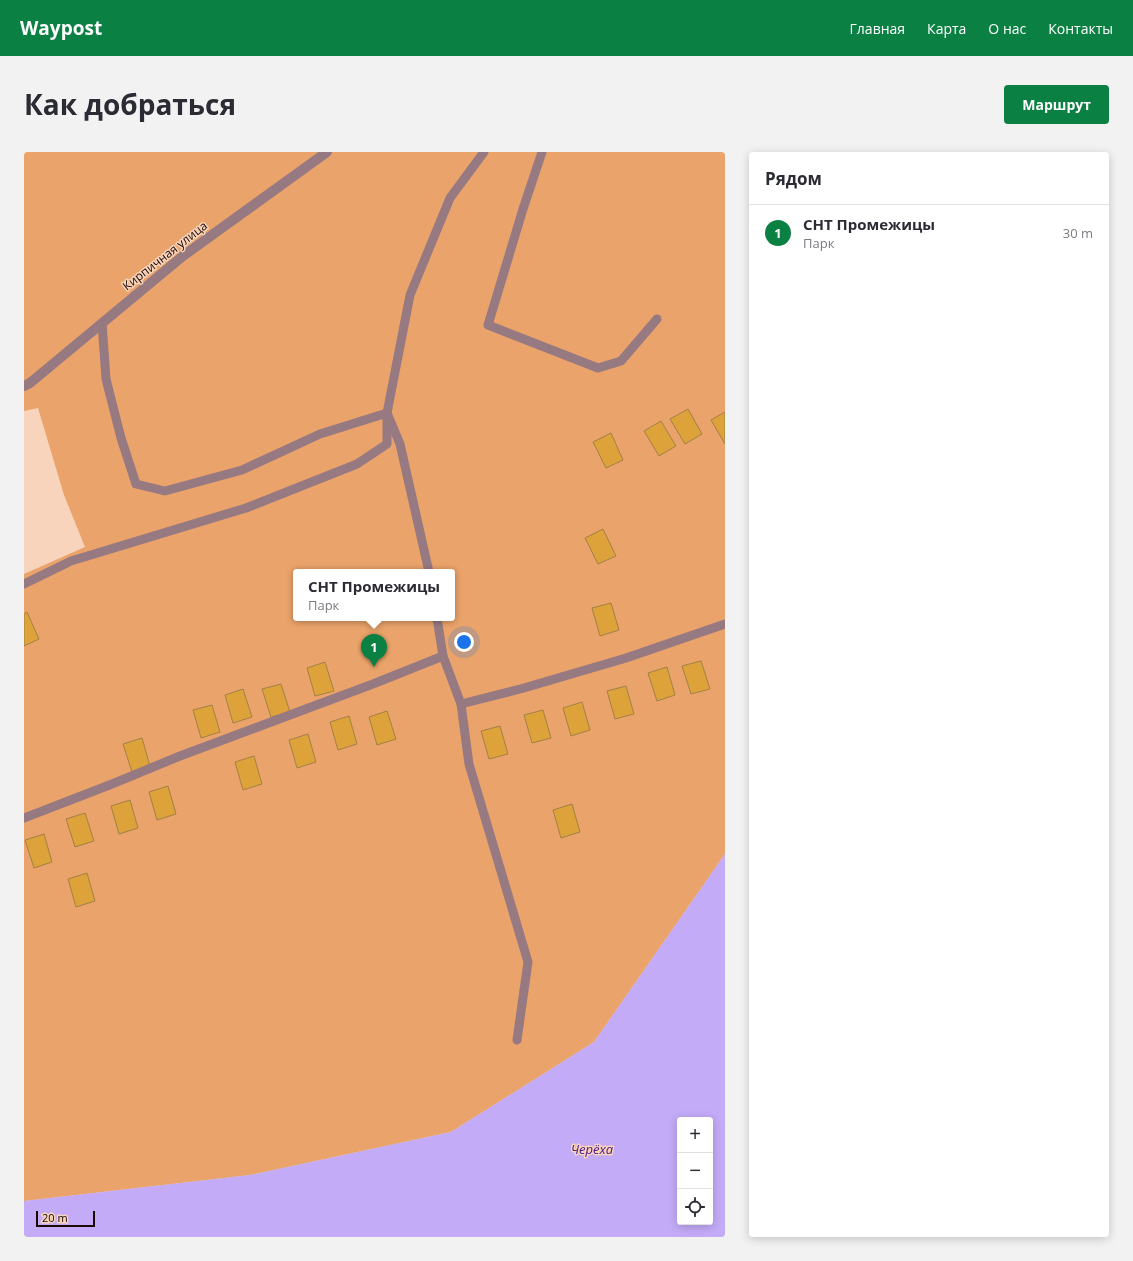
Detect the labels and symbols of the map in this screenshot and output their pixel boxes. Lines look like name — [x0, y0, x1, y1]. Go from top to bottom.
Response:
street label: Кирпичная улица — [119, 217, 211, 294]
your location — [454, 632, 474, 652]
pin: 1 — [361, 634, 387, 667]
water label: Черёха — [571, 1140, 614, 1158]
scale bar — [36, 1209, 95, 1228]

